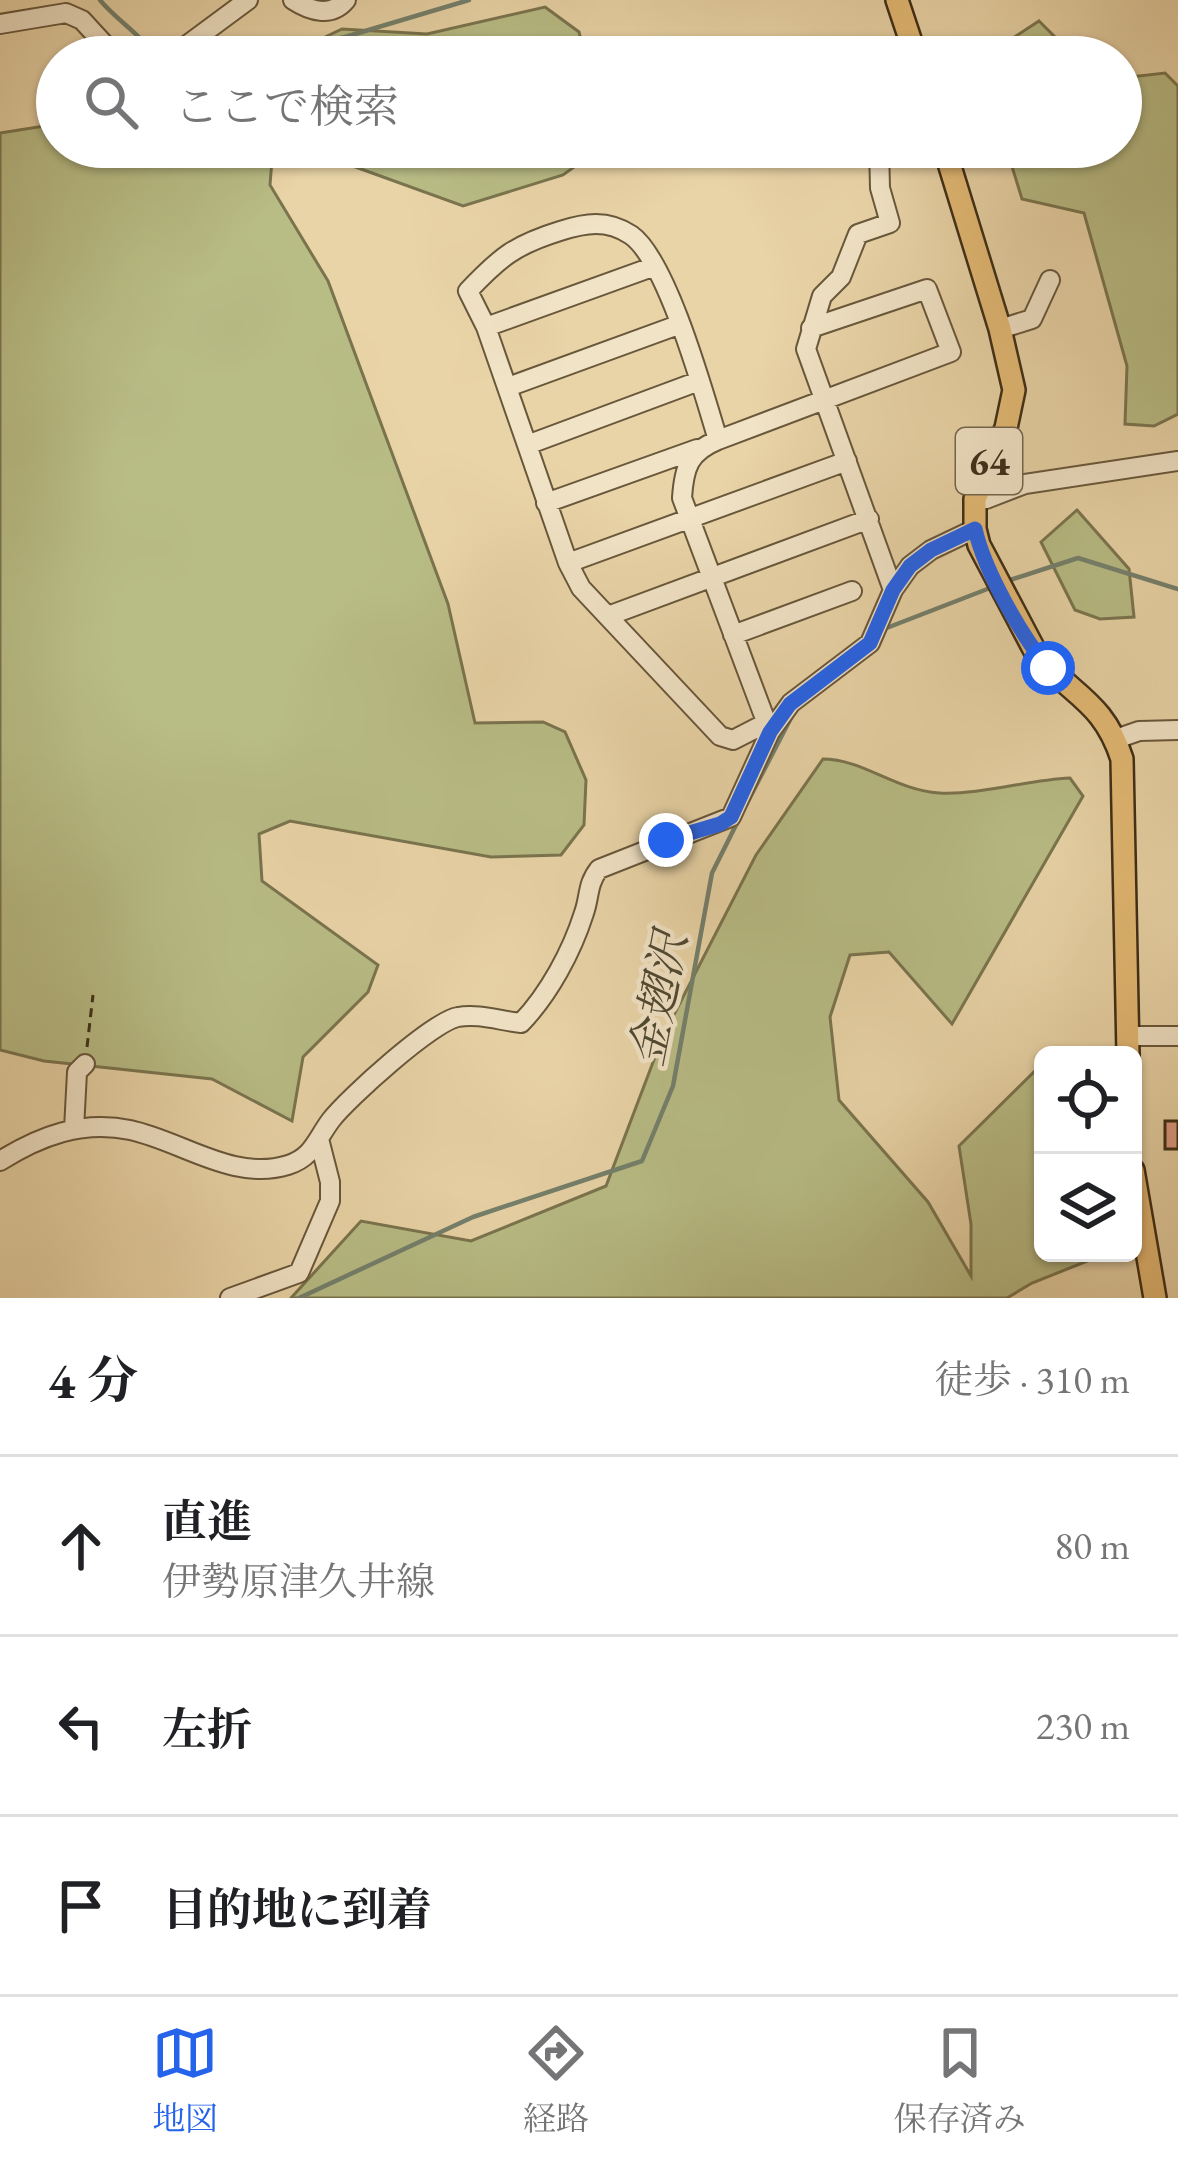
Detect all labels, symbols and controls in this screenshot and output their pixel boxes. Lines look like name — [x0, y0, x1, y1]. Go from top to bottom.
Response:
search box — [36, 36, 1142, 168]
icon: search — [78, 69, 144, 135]
text: ここで検索 — [174, 77, 399, 135]
road number: 64 — [956, 428, 1022, 494]
route start — [1021, 641, 1075, 695]
route end — [639, 813, 693, 867]
water label: 金翅沢 — [617, 922, 700, 1071]
map controls — [1034, 1046, 1142, 1262]
button: locate — [1034, 1046, 1142, 1154]
button: layers — [1034, 1154, 1142, 1262]
text: 4 分 — [48, 1347, 138, 1413]
text: 徒歩 · 310 m — [934, 1354, 1130, 1405]
text: 直進 — [162, 1492, 252, 1550]
icon: ahead — [48, 1513, 114, 1579]
text: 80 m — [1054, 1520, 1130, 1571]
text: 伊勢原津久井線 — [162, 1556, 435, 1607]
icon: left — [48, 1693, 114, 1759]
text: 左折 — [162, 1700, 252, 1758]
text: 230 m — [1036, 1700, 1130, 1751]
icon: arrive — [48, 1873, 114, 1939]
text: 目的地に到着 — [162, 1880, 432, 1938]
tab: 地図 — [152, 2020, 218, 2140]
tab: 経路 — [523, 2020, 589, 2140]
tab: 保存済み — [894, 2020, 1026, 2140]

